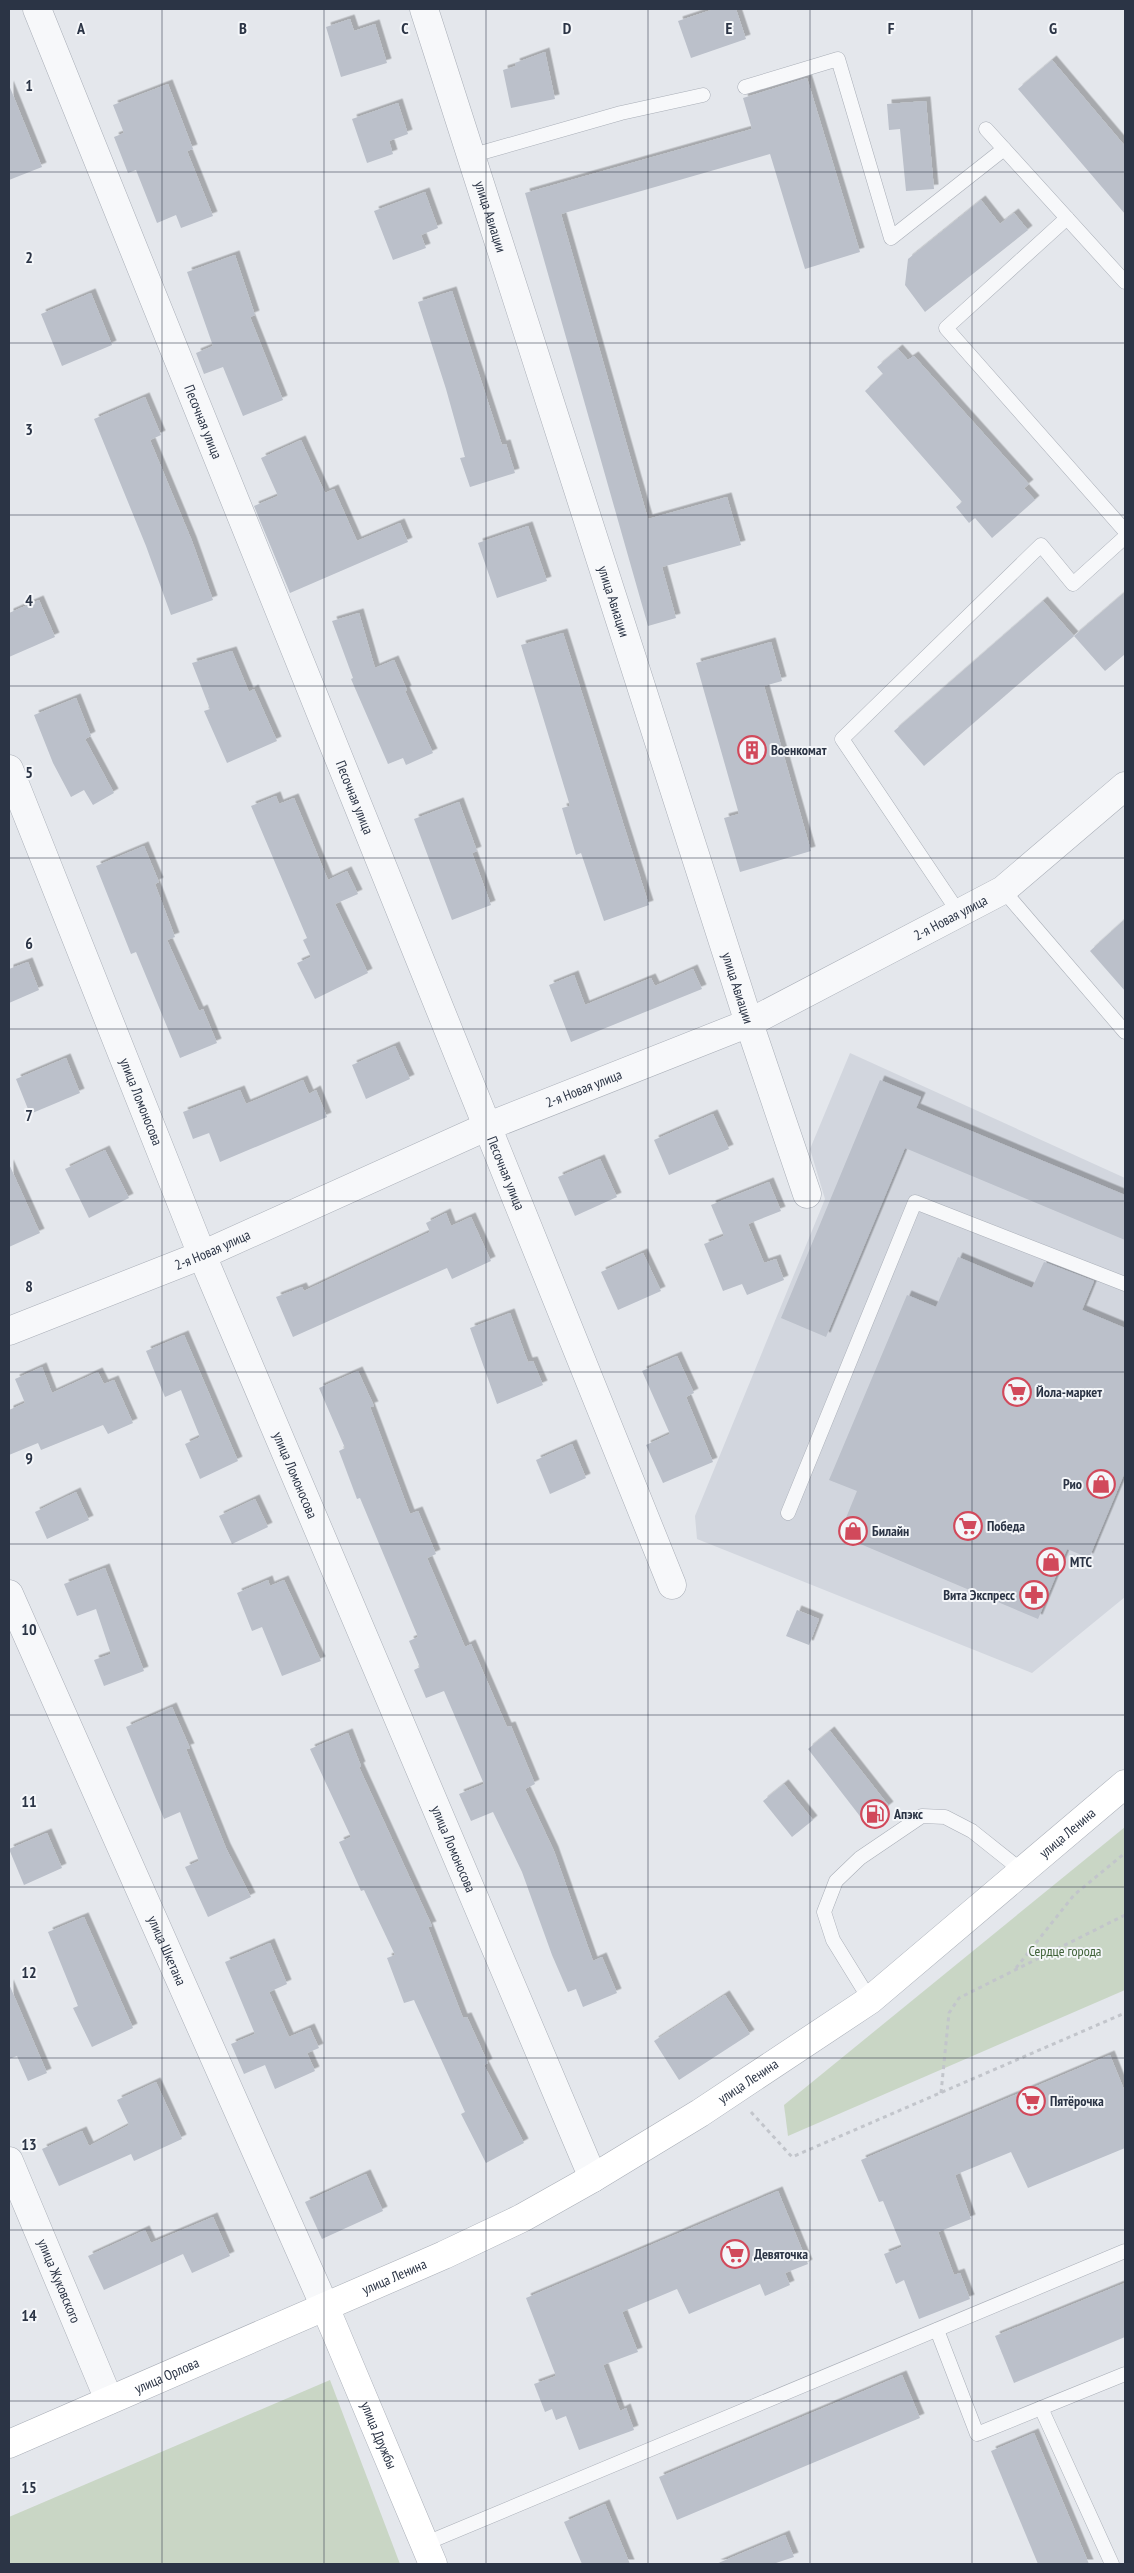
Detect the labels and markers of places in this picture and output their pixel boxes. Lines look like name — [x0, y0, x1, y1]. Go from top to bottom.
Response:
building icon: Военкомат — [737, 735, 767, 765]
place label: Военкомат — [771, 741, 827, 759]
supermarket icon: Йола-маркет — [1002, 1377, 1032, 1407]
place label: Йола-маркет — [1036, 1383, 1102, 1401]
shop icon: Рио — [1086, 1469, 1116, 1499]
place label: Рио — [1063, 1475, 1082, 1493]
supermarket icon: Победа — [953, 1511, 983, 1541]
shop icon: Билайн — [838, 1516, 868, 1546]
place label: Победа — [987, 1517, 1025, 1535]
place label: Билайн — [872, 1522, 909, 1540]
shop icon: МТС — [1036, 1547, 1066, 1577]
place label: МТС — [1070, 1553, 1093, 1571]
pharmacy icon: Вита Экспресс — [1019, 1580, 1049, 1610]
place label: Вита Экспресс — [943, 1586, 1015, 1604]
fuel station icon: Апэкс — [860, 1799, 890, 1829]
place label: Апэкс — [893, 1805, 923, 1823]
supermarket icon: Пятёрочка — [1016, 2086, 1046, 2116]
place label: Пятёрочка — [1050, 2092, 1104, 2110]
supermarket icon: Девяточка — [720, 2239, 750, 2269]
place label: Девяточка — [754, 2245, 808, 2263]

